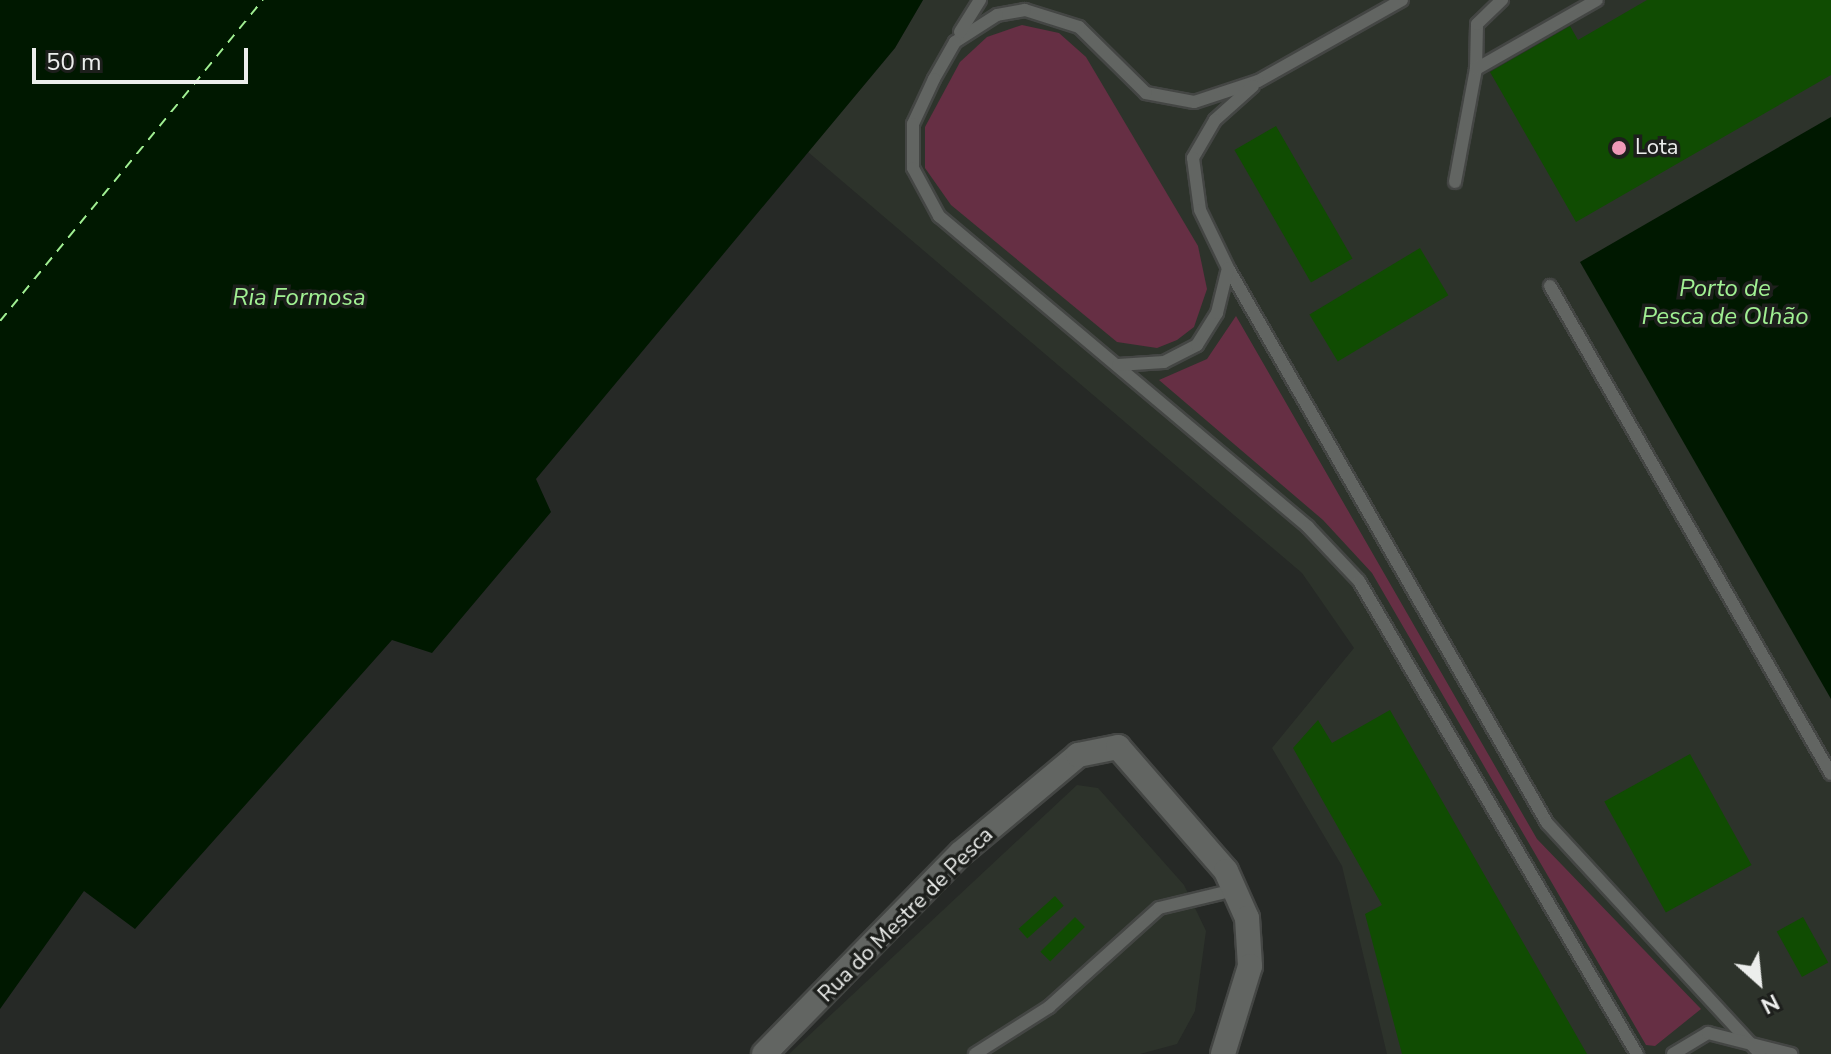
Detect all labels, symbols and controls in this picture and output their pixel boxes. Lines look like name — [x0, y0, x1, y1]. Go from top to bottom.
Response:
scale bar — [36, 32, 252, 82]
text: 50 m — [46, 46, 102, 78]
place label: Lota — [1635, 135, 1678, 161]
marker: Lota — [1610, 139, 1628, 157]
water label: Porto de Pesca de Olhão — [1641, 275, 1809, 331]
water label: Ria Formosa — [232, 284, 366, 312]
street label: Rua do Mestre de Pesca — [813, 822, 999, 1008]
north arrow — [1719, 942, 1799, 1022]
text: N — [1756, 986, 1784, 1020]

